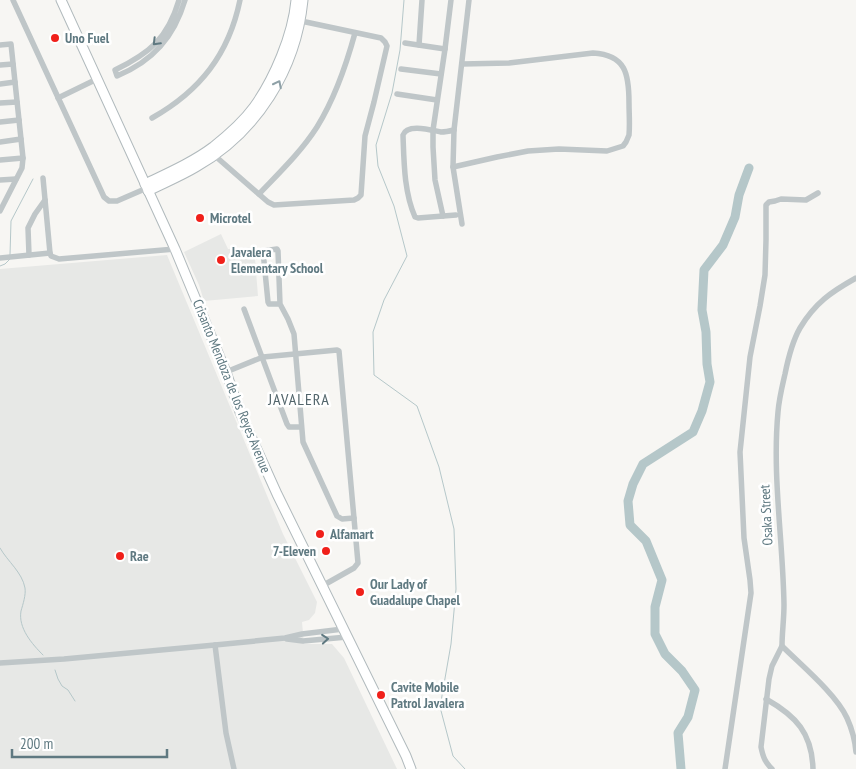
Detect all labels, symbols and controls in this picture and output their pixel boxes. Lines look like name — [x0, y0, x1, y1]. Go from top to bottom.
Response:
place label: Uno Fuel — [65, 29, 110, 47]
marker: Uno Fuel — [49, 32, 61, 44]
one-way arrow — [153, 36, 162, 45]
one-way arrow — [272, 80, 282, 89]
place label: Microtel — [210, 209, 252, 227]
marker: Microtel — [194, 212, 206, 224]
place label: Javalera Elementary School — [230, 243, 324, 277]
marker: Javalera Elementary School — [215, 254, 227, 266]
street label: Crisanto Mendoza de los Reyes Avenue — [189, 296, 275, 476]
district label: JAVALERA — [267, 389, 330, 409]
street label: Osaka Street — [755, 484, 777, 546]
place label: Alfamart — [329, 525, 374, 543]
marker: Alfamart — [314, 528, 326, 540]
place label: 7-Eleven — [273, 542, 316, 560]
marker: 7-Eleven — [320, 545, 332, 557]
place label: Rae — [130, 547, 149, 565]
marker: Rae — [114, 550, 126, 562]
place label: Our Lady of Guadalupe Chapel — [370, 575, 460, 609]
marker: Our Lady of Guadalupe Chapel — [354, 586, 366, 598]
one-way arrow — [321, 634, 329, 645]
place label: Cavite Mobile Patrol Javalera — [391, 678, 465, 712]
marker: Cavite Mobile Patrol Javalera — [375, 689, 387, 701]
scale bar — [12, 726, 168, 758]
text: 200 m — [20, 734, 53, 753]

